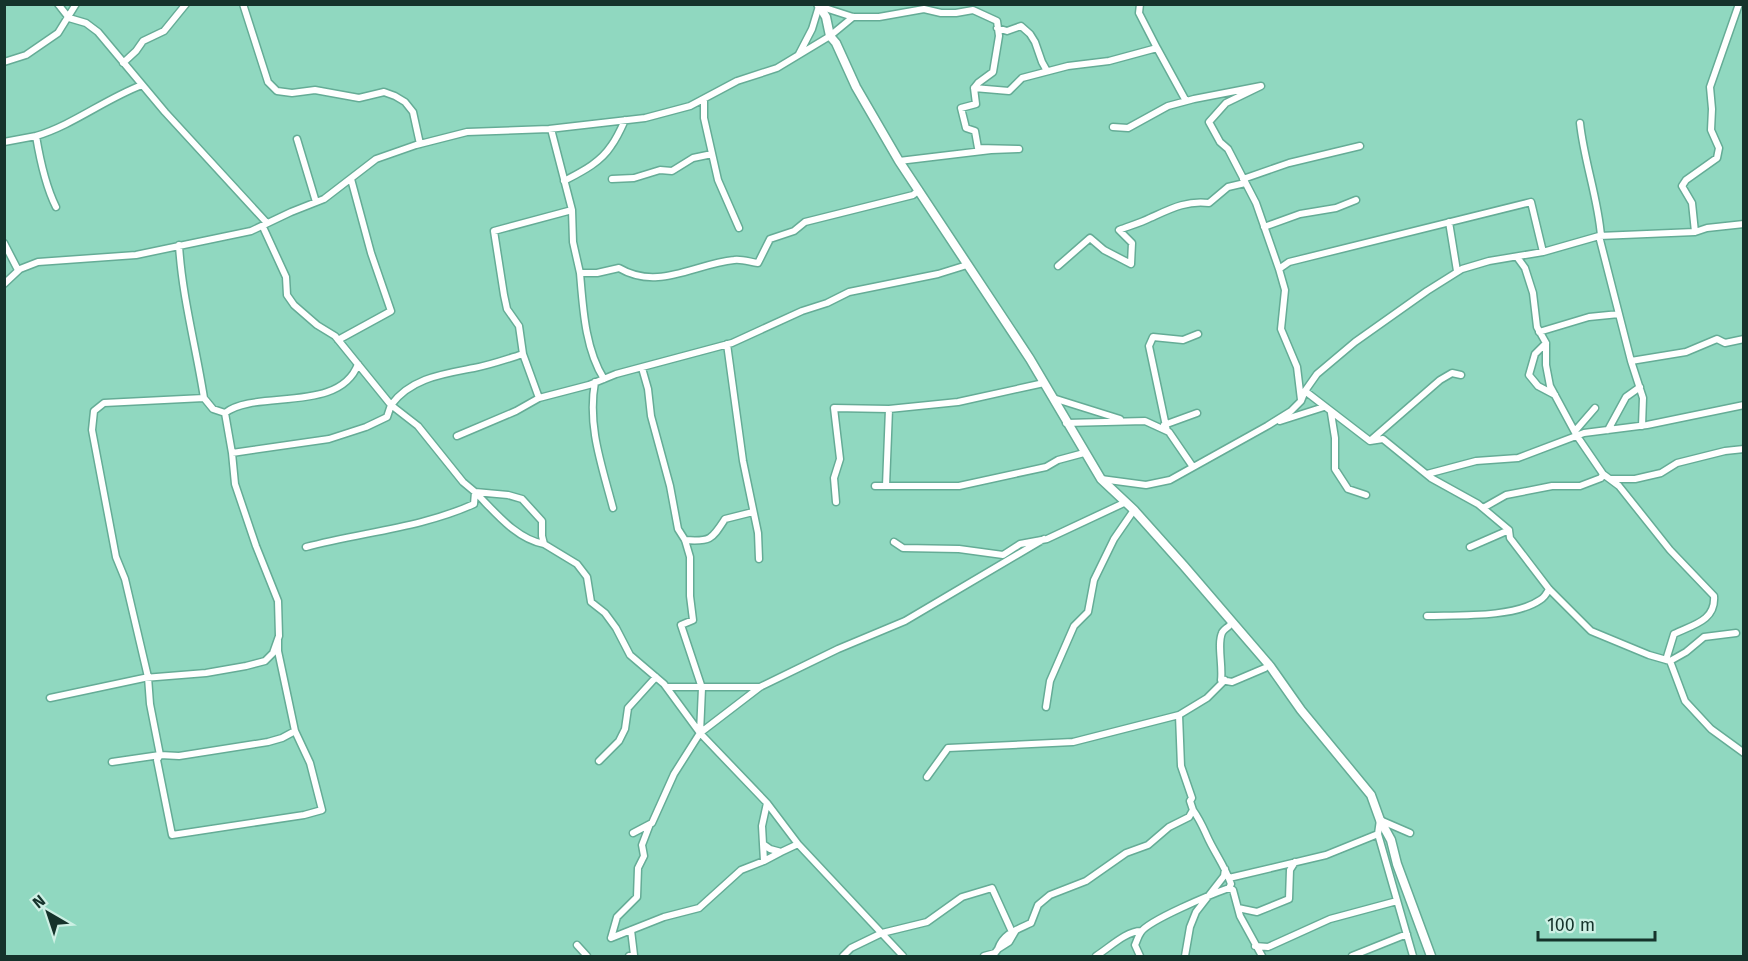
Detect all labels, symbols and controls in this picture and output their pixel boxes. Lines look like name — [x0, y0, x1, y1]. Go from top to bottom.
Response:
north arrow — [18, 883, 78, 943]
text: N — [29, 891, 49, 912]
scale bar — [1538, 904, 1655, 942]
text: 100 m — [1547, 914, 1595, 936]

